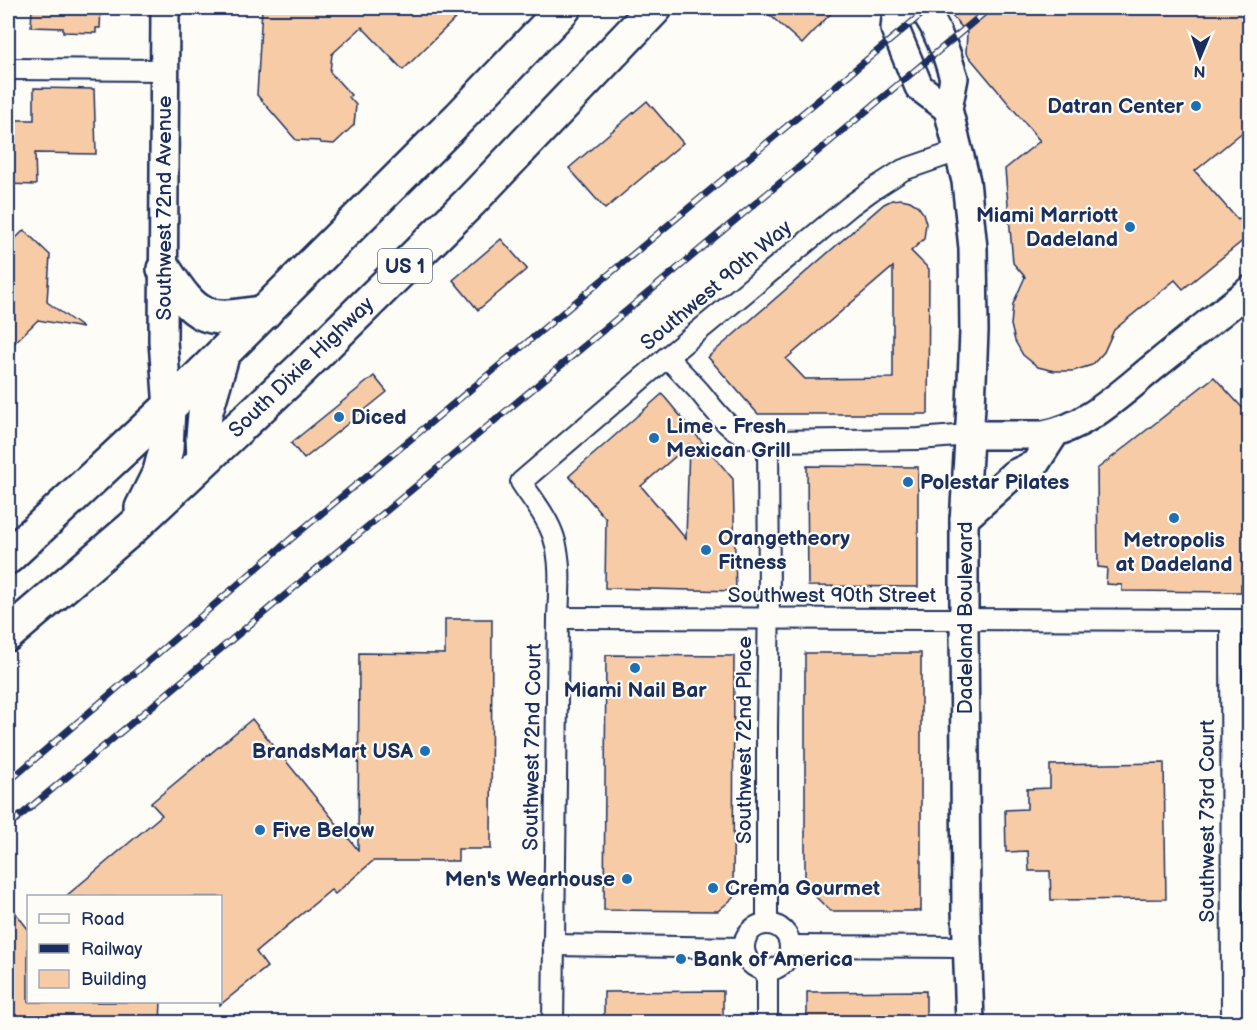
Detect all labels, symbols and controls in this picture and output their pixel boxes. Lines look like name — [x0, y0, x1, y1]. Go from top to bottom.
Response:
north arrow — [1170, 27, 1230, 87]
text: N — [1193, 61, 1206, 80]
place label: Datran Center — [1047, 94, 1185, 119]
street label: Southwest 72nd Avenue — [152, 95, 177, 321]
marker: Datran Center — [1189, 99, 1203, 113]
place label: Miami Marriott Dadeland — [976, 203, 1118, 252]
street label: Southwest 90th Way — [636, 215, 797, 356]
marker: Miami Marriott Dadeland — [1123, 220, 1137, 234]
road number: US 1 — [378, 249, 432, 283]
street label: South Dixie Highway — [224, 291, 379, 443]
place label: Diced — [351, 405, 407, 430]
marker: Diced — [332, 410, 346, 424]
place label: Lime - Fresh Mexican Grill — [666, 414, 791, 463]
marker: Lime - Fresh Mexican Grill — [647, 431, 661, 445]
place label: Polestar Pilates — [920, 470, 1069, 495]
marker: Polestar Pilates — [901, 475, 915, 489]
marker: Metropolis at Dadeland — [1167, 511, 1181, 525]
street label: Dadeland Boulevard — [953, 522, 978, 714]
place label: Orangetheory Fitness — [718, 526, 850, 575]
place label: Metropolis at Dadeland — [1115, 528, 1233, 577]
marker: Orangetheory Fitness — [699, 543, 713, 557]
street label: Southwest 90th Street — [728, 583, 937, 608]
street label: Southwest 72nd Place — [732, 636, 757, 844]
street label: Southwest 72nd Court — [518, 643, 547, 851]
marker: Miami Nail Bar — [628, 661, 642, 675]
place label: Miami Nail Bar — [563, 678, 707, 703]
street label: Southwest 73rd Court — [1195, 719, 1220, 923]
place label: BrandsMart USA — [252, 739, 413, 764]
marker: BrandsMart USA — [418, 744, 432, 758]
place label: Five Below — [272, 818, 375, 843]
marker: Five Below — [253, 823, 267, 837]
place label: Men's Wearhouse — [445, 867, 615, 892]
marker: Men's Wearhouse — [620, 872, 634, 886]
place label: Crema Gourmet — [725, 876, 880, 901]
marker: Crema Gourmet — [706, 881, 720, 895]
legend — [27, 895, 222, 1003]
text: Road — [81, 909, 125, 930]
text: Railway — [81, 939, 143, 960]
place label: Bank of America — [693, 947, 853, 972]
marker: Bank of America — [674, 952, 688, 966]
text: Building — [81, 969, 147, 990]

